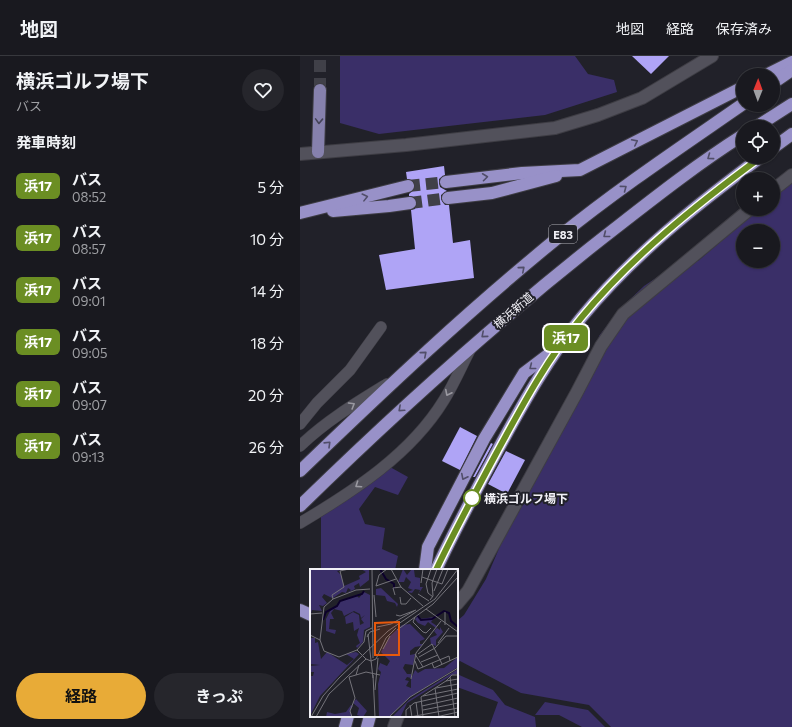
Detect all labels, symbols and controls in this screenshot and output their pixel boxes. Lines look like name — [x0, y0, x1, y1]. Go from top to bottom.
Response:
text: 地図 — [20, 17, 58, 40]
text: 地図 — [616, 20, 644, 37]
text: 経路 — [666, 20, 694, 37]
text: 保存済み — [716, 20, 772, 37]
north arrow — [736, 68, 780, 112]
map controls — [736, 68, 780, 268]
text: 横浜ゴルフ場下 — [16, 69, 149, 92]
button: heart — [242, 69, 284, 111]
text: バス — [16, 98, 42, 114]
one-way arrow — [315, 118, 323, 124]
button: locate — [736, 120, 780, 164]
text: 発車時刻 — [16, 133, 76, 151]
one-way arrow — [631, 139, 639, 147]
one-way arrow — [708, 152, 715, 159]
text: バス — [72, 170, 102, 188]
button: + — [736, 172, 780, 216]
one-way arrow — [482, 173, 488, 182]
text: 浜17 — [24, 177, 52, 194]
text: 5 分 — [258, 178, 284, 196]
one-way arrow — [620, 186, 627, 193]
text: 08:52 — [72, 189, 106, 205]
one-way arrow — [362, 193, 368, 201]
text: バス — [72, 222, 102, 240]
button: − — [736, 224, 780, 268]
road number: E83 — [549, 225, 577, 243]
text: 浜17 — [24, 229, 52, 246]
text: 10 分 — [250, 230, 284, 248]
one-way arrow — [604, 230, 611, 237]
text: 08:57 — [72, 241, 106, 257]
one-way arrow — [518, 266, 525, 273]
text: バス — [72, 274, 102, 292]
text: 浜17 — [24, 281, 52, 298]
text: 14 分 — [251, 282, 284, 300]
street label: 横浜新道 — [490, 289, 536, 331]
text: 09:01 — [72, 293, 106, 309]
line badge: 浜17 — [543, 325, 589, 351]
text: バス — [72, 326, 102, 344]
text: 浜17 — [552, 329, 580, 346]
one-way arrow — [482, 330, 489, 337]
text: 浜17 — [24, 333, 52, 350]
text: 18 分 — [251, 334, 284, 352]
text: 09:05 — [72, 345, 107, 361]
one-way arrow — [420, 352, 427, 359]
one-way arrow — [530, 362, 537, 369]
text: バス — [72, 378, 102, 396]
text: 浜17 — [24, 385, 52, 402]
text: 20 分 — [248, 386, 284, 404]
one-way arrow — [445, 389, 453, 397]
text: 09:07 — [72, 397, 107, 413]
one-way arrow — [348, 402, 355, 410]
one-way arrow — [398, 404, 406, 412]
text: バス — [72, 430, 102, 448]
text: 浜17 — [24, 437, 52, 454]
text: 26 分 — [249, 438, 284, 456]
one-way arrow — [323, 441, 331, 449]
text: 09:13 — [72, 449, 104, 465]
one-way arrow — [461, 472, 469, 480]
one-way arrow — [355, 480, 362, 488]
marker: 横浜ゴルフ場下 — [463, 489, 481, 507]
place label: 横浜ゴルフ場下 — [484, 491, 568, 505]
inset map — [310, 569, 458, 717]
button: 経路 — [16, 673, 146, 719]
button: きっぷ — [154, 673, 284, 719]

